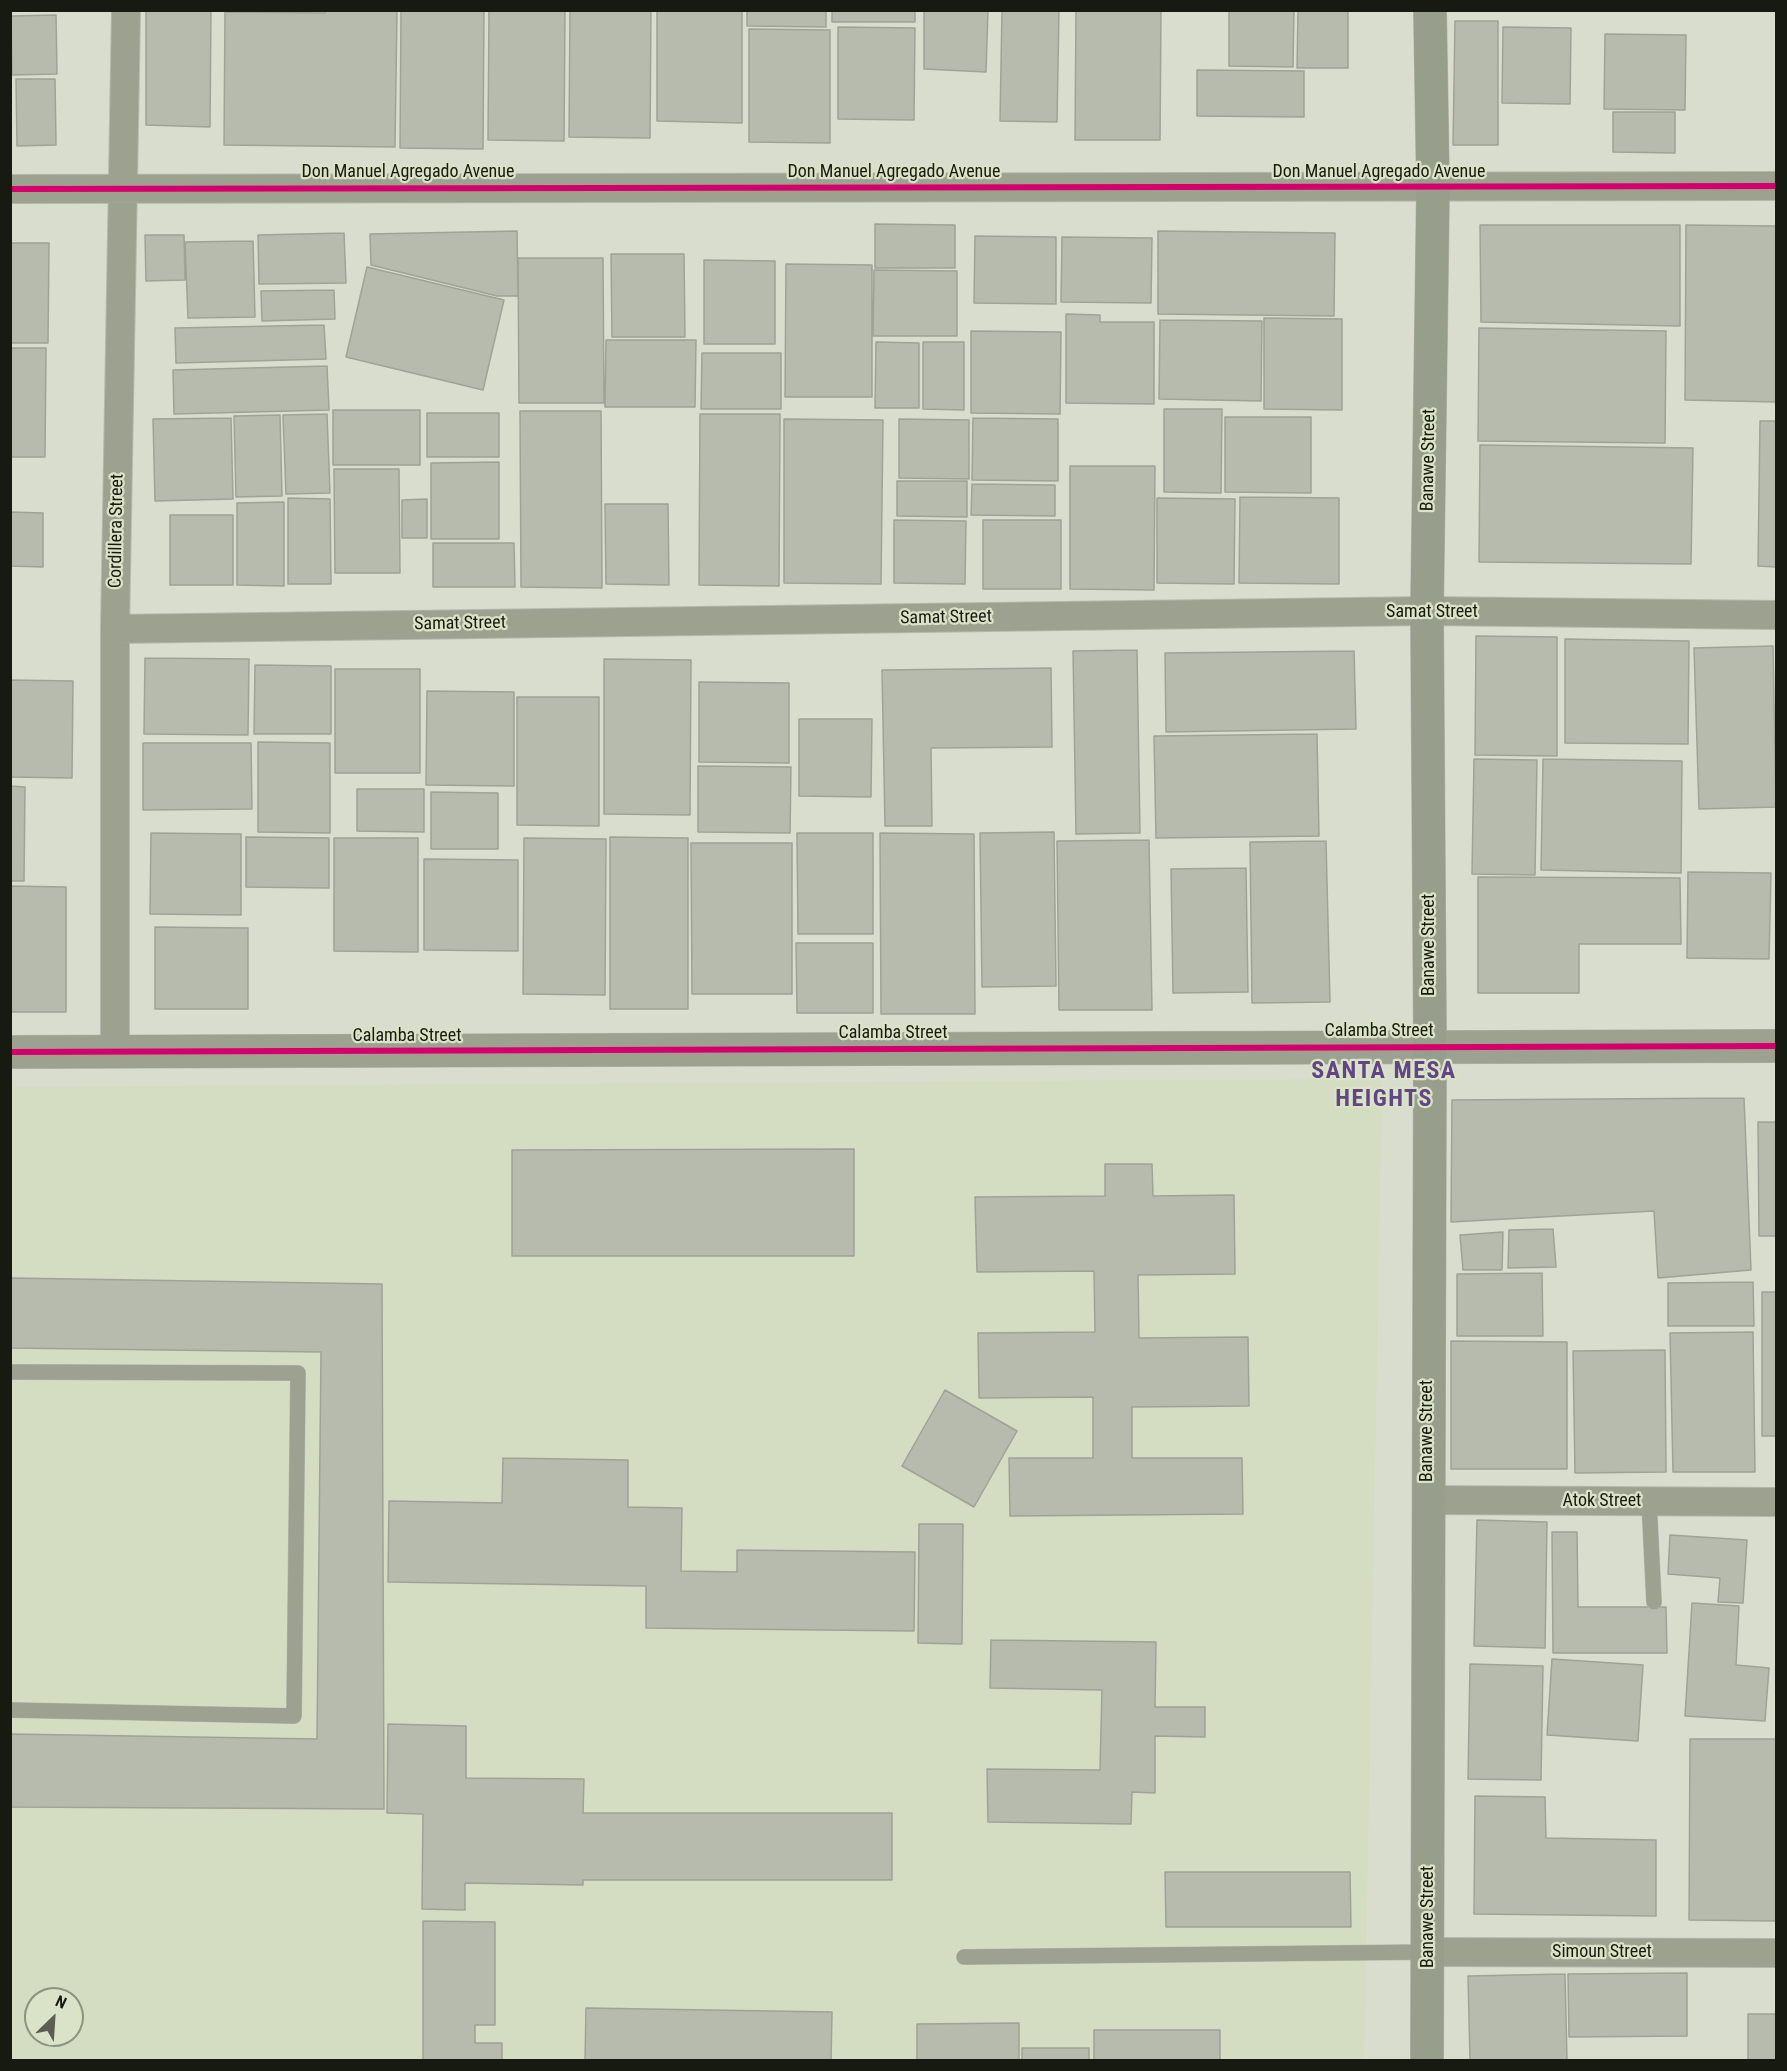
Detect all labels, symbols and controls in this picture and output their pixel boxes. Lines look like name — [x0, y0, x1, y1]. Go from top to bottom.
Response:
street label: Don Manuel Agregado Avenue — [302, 161, 514, 183]
street label: Don Manuel Agregado Avenue — [788, 161, 1000, 183]
street label: Don Manuel Agregado Avenue — [1273, 161, 1485, 183]
street label: Banawe Street — [1417, 409, 1441, 511]
street label: Cordillera Street — [105, 474, 129, 588]
street label: Samat Street — [1386, 601, 1478, 623]
street label: Samat Street — [900, 606, 992, 630]
street label: Samat Street — [414, 612, 506, 636]
street label: Banawe Street — [1418, 894, 1440, 996]
street label: Calamba Street — [1325, 1020, 1433, 1042]
street label: Calamba Street — [839, 1022, 947, 1044]
street label: Calamba Street — [353, 1025, 461, 1047]
district label: SANTA MESA HEIGHTS — [1311, 1058, 1457, 1114]
street label: Banawe Street — [1416, 1380, 1438, 1482]
street label: Atok Street — [1563, 1490, 1641, 1512]
street label: Banawe Street — [1417, 1866, 1439, 1968]
street label: Simoun Street — [1552, 1941, 1652, 1963]
north arrow — [24, 1987, 84, 2047]
text: N — [53, 1991, 69, 2013]

